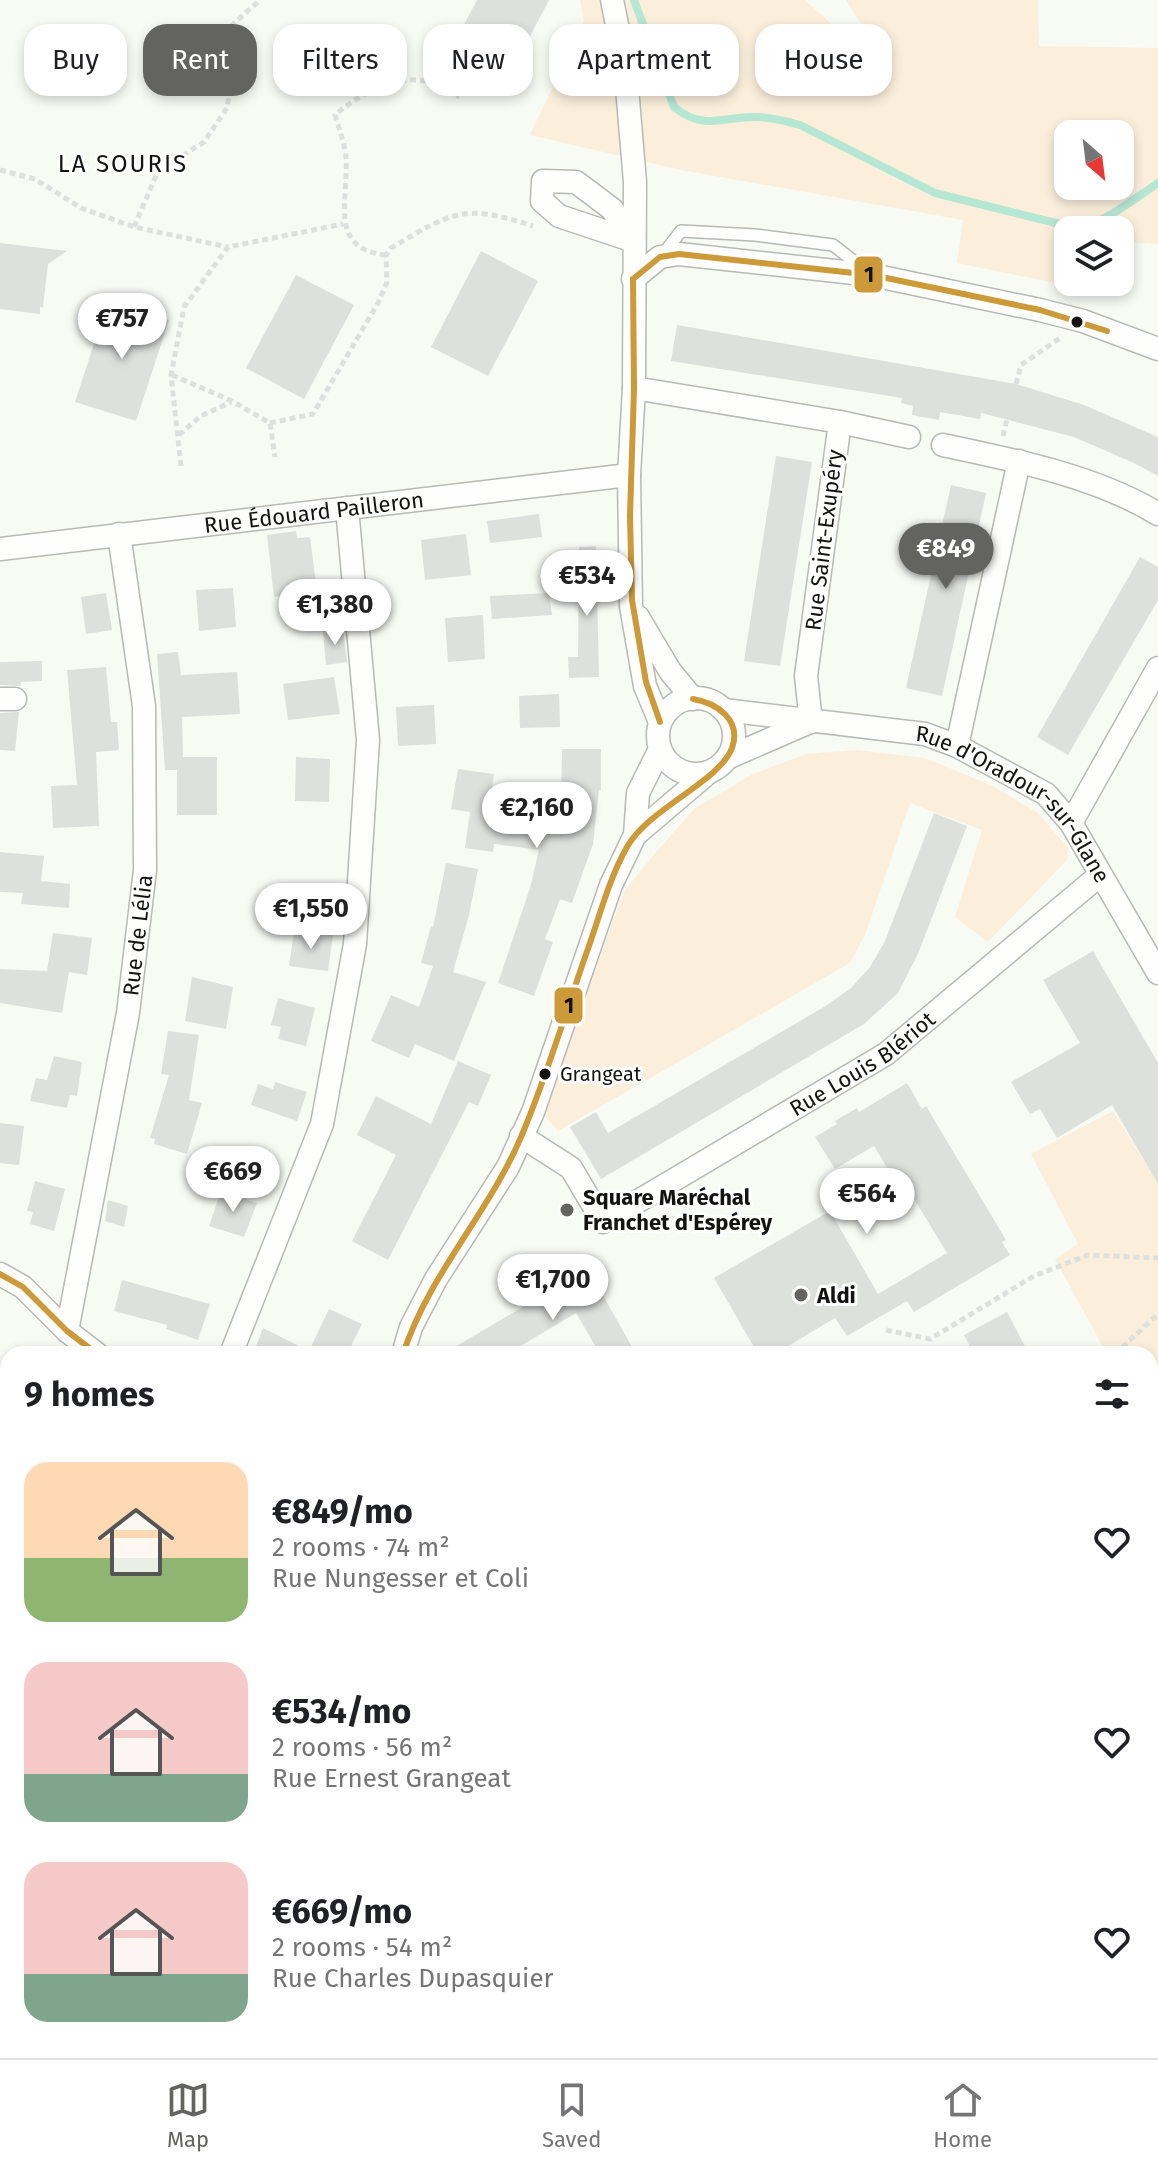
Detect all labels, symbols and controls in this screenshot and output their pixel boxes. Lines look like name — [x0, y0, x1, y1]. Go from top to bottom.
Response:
chip: Buy — [24, 24, 127, 96]
chip: Rent — [143, 24, 257, 96]
chip: Filters — [273, 24, 407, 96]
chip: New — [423, 24, 533, 96]
chip: Apartment — [549, 24, 739, 96]
chip: House — [755, 24, 892, 96]
north arrow — [1054, 120, 1134, 200]
map controls — [1054, 120, 1134, 296]
district label: LA SOURIS — [58, 150, 188, 178]
button: layers — [1054, 216, 1134, 296]
line badge: 1 — [853, 255, 884, 294]
text: 1 — [864, 261, 874, 288]
pin: €757 — [75, 293, 169, 361]
text: €757 — [96, 303, 148, 334]
unlabelled marker — [1069, 314, 1085, 330]
street label: Rue Saint-Exupéry — [799, 448, 849, 632]
street label: Rue Édouard Pailleron — [202, 486, 425, 538]
pin: €849 — [899, 523, 993, 591]
text: €849 — [917, 533, 975, 564]
pin: €534 — [540, 550, 634, 618]
text: €534 — [558, 560, 616, 591]
pin: €1,380 — [270, 579, 400, 647]
text: €1,380 — [296, 589, 374, 620]
street label: Rue d'Oradour-sur-Glane — [914, 720, 1116, 887]
pin: €2,160 — [472, 782, 602, 850]
text: €2,160 — [500, 792, 574, 823]
street label: Rue de Lélia — [117, 873, 158, 998]
pin: €1,550 — [246, 883, 376, 951]
text: €1,550 — [273, 893, 349, 924]
line badge: 1 — [553, 986, 584, 1025]
text: 1 — [564, 992, 574, 1019]
street label: Rue Louis Blériot — [784, 1005, 940, 1122]
place label: Grangeat — [560, 1062, 642, 1086]
marker: Grangeat — [537, 1066, 553, 1082]
pin: €669 — [186, 1146, 280, 1214]
text: €669 — [204, 1156, 262, 1187]
pin: €564 — [820, 1168, 914, 1236]
text: €564 — [838, 1178, 896, 1209]
place label: Square Maréchal Franchet d'Espérey — [583, 1184, 773, 1236]
marker: Square Maréchal Franchet d'Espérey — [558, 1201, 576, 1219]
pin: €1,700 — [488, 1254, 618, 1322]
text: €1,700 — [515, 1264, 591, 1295]
place label: Aldi — [816, 1282, 856, 1309]
marker: Aldi — [792, 1286, 810, 1304]
icon: filters — [1090, 1372, 1134, 1416]
text: 9 homes — [24, 1374, 155, 1415]
text: €849/mo — [272, 1491, 413, 1532]
icon: home — [88, 1494, 184, 1590]
icon: heart — [1090, 1520, 1134, 1564]
text: 2 rooms · 74 m² — [272, 1532, 450, 1563]
text: Rue Nungesser et Coli — [272, 1563, 529, 1594]
text: €534/mo — [272, 1691, 411, 1732]
icon: home — [88, 1694, 184, 1790]
icon: heart — [1090, 1720, 1134, 1764]
text: 2 rooms · 56 m² — [272, 1732, 452, 1763]
text: Rue Ernest Grangeat — [272, 1763, 511, 1794]
text: €669/mo — [272, 1891, 412, 1932]
icon: home — [88, 1894, 184, 1990]
icon: heart — [1090, 1920, 1134, 1964]
text: 2 rooms · 54 m² — [272, 1932, 452, 1963]
text: Rue Charles Dupasquier — [272, 1963, 554, 1994]
tab: Map — [166, 2078, 210, 2153]
tab: Saved — [542, 2078, 601, 2153]
tab: Home — [933, 2078, 992, 2153]

